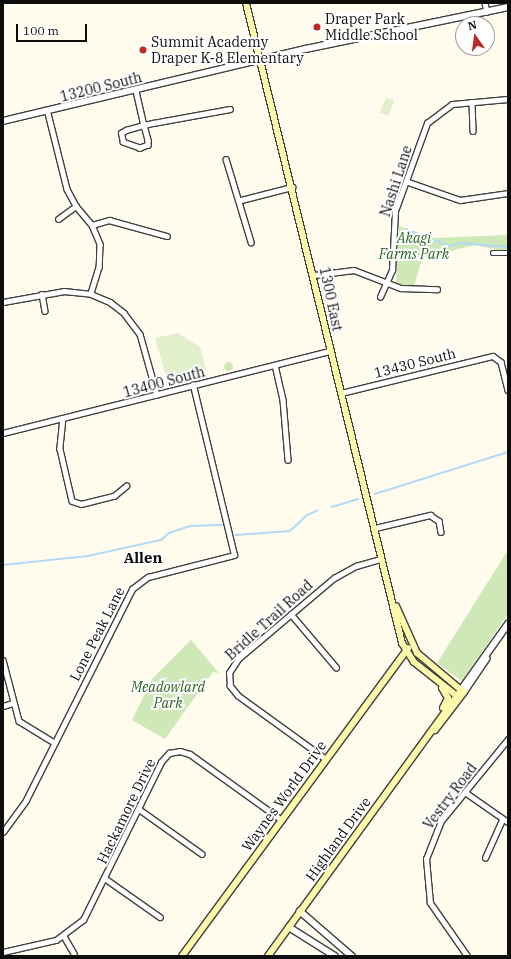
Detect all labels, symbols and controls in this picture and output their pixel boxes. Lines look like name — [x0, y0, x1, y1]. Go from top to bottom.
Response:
place label: Draper Park Middle School — [325, 11, 418, 44]
scale bar — [18, 16, 89, 42]
north arrow — [455, 16, 495, 56]
text: N — [466, 17, 478, 33]
marker: Draper Park Middle School — [312, 22, 322, 32]
text: 100 m — [23, 23, 59, 38]
place label: Summit Academy Draper K-8 Elementary — [151, 34, 304, 66]
marker: Summit Academy Draper K-8 Elementary — [138, 45, 148, 55]
street label: 13200 South — [58, 69, 144, 105]
street label: Nashi Lane — [377, 143, 415, 219]
park label: Akagi Farms Park — [379, 230, 449, 262]
street label: 1300 East — [316, 265, 346, 333]
street label: 13430 South — [372, 345, 458, 381]
street label: 13400 South — [121, 363, 207, 401]
district label: Allen — [124, 549, 162, 567]
street label: Bridle Trail Road — [222, 576, 316, 664]
street label: Lone Peak Lane — [66, 584, 128, 684]
park label: Meadowlard Park — [131, 679, 205, 712]
street label: Waynes World Drive — [238, 737, 330, 855]
street label: Hackamore Drive — [93, 756, 159, 866]
street label: Vestry Road — [420, 760, 480, 832]
street label: Highland Drive — [302, 794, 374, 884]

